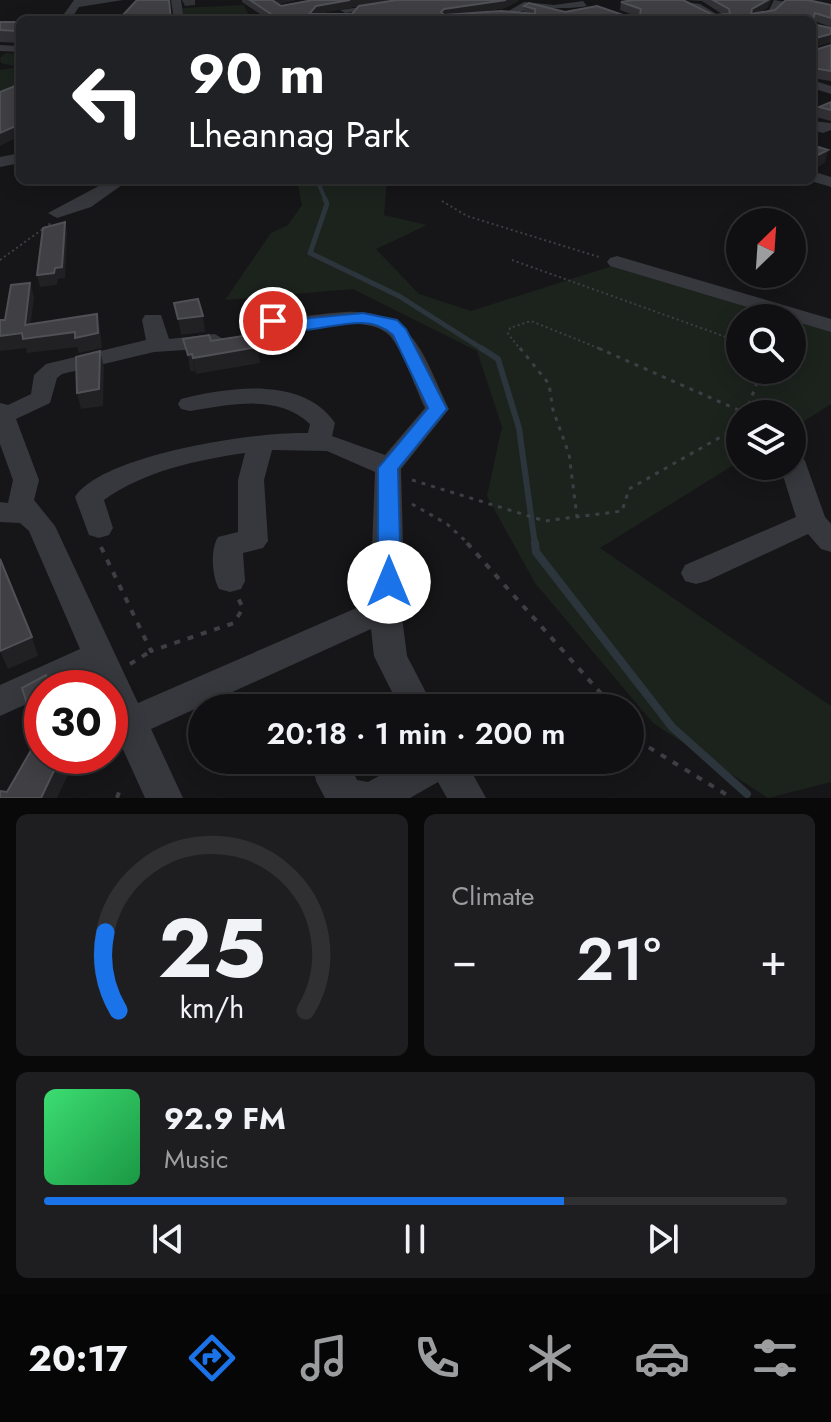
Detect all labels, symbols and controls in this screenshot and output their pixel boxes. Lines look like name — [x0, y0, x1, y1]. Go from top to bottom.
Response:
text: 90 m — [188, 33, 325, 114]
icon: left — [56, 48, 160, 152]
text: Lheannag Park — [188, 108, 410, 160]
north arrow — [726, 208, 806, 288]
map controls — [726, 208, 806, 480]
pin — [239, 287, 307, 355]
icon: arrive — [251, 299, 295, 343]
button: search — [726, 304, 806, 384]
button: layers — [726, 400, 806, 480]
position arrow — [347, 540, 431, 624]
speed limit sign: 30 — [24, 670, 128, 774]
text: 20:18 · 1 min · 200 m — [267, 712, 565, 755]
text: Climate — [452, 877, 534, 915]
text: 25 — [158, 888, 266, 1008]
text: 21° — [576, 916, 661, 1003]
text: − — [452, 928, 477, 992]
text: + — [760, 928, 787, 992]
text: km/h — [179, 987, 244, 1029]
text: 92.9 FM — [164, 1097, 286, 1140]
text: Music — [164, 1140, 228, 1178]
icon: previous — [146, 1217, 190, 1261]
icon: pause — [393, 1217, 437, 1261]
icon: next — [641, 1217, 685, 1261]
icon: directions — [184, 1330, 240, 1386]
icon: music — [296, 1330, 352, 1386]
icon: phone — [409, 1330, 465, 1386]
icon: climate — [522, 1330, 578, 1386]
icon: car — [634, 1330, 690, 1386]
icon: filters — [747, 1330, 803, 1386]
text: 20:17 — [28, 1332, 127, 1384]

